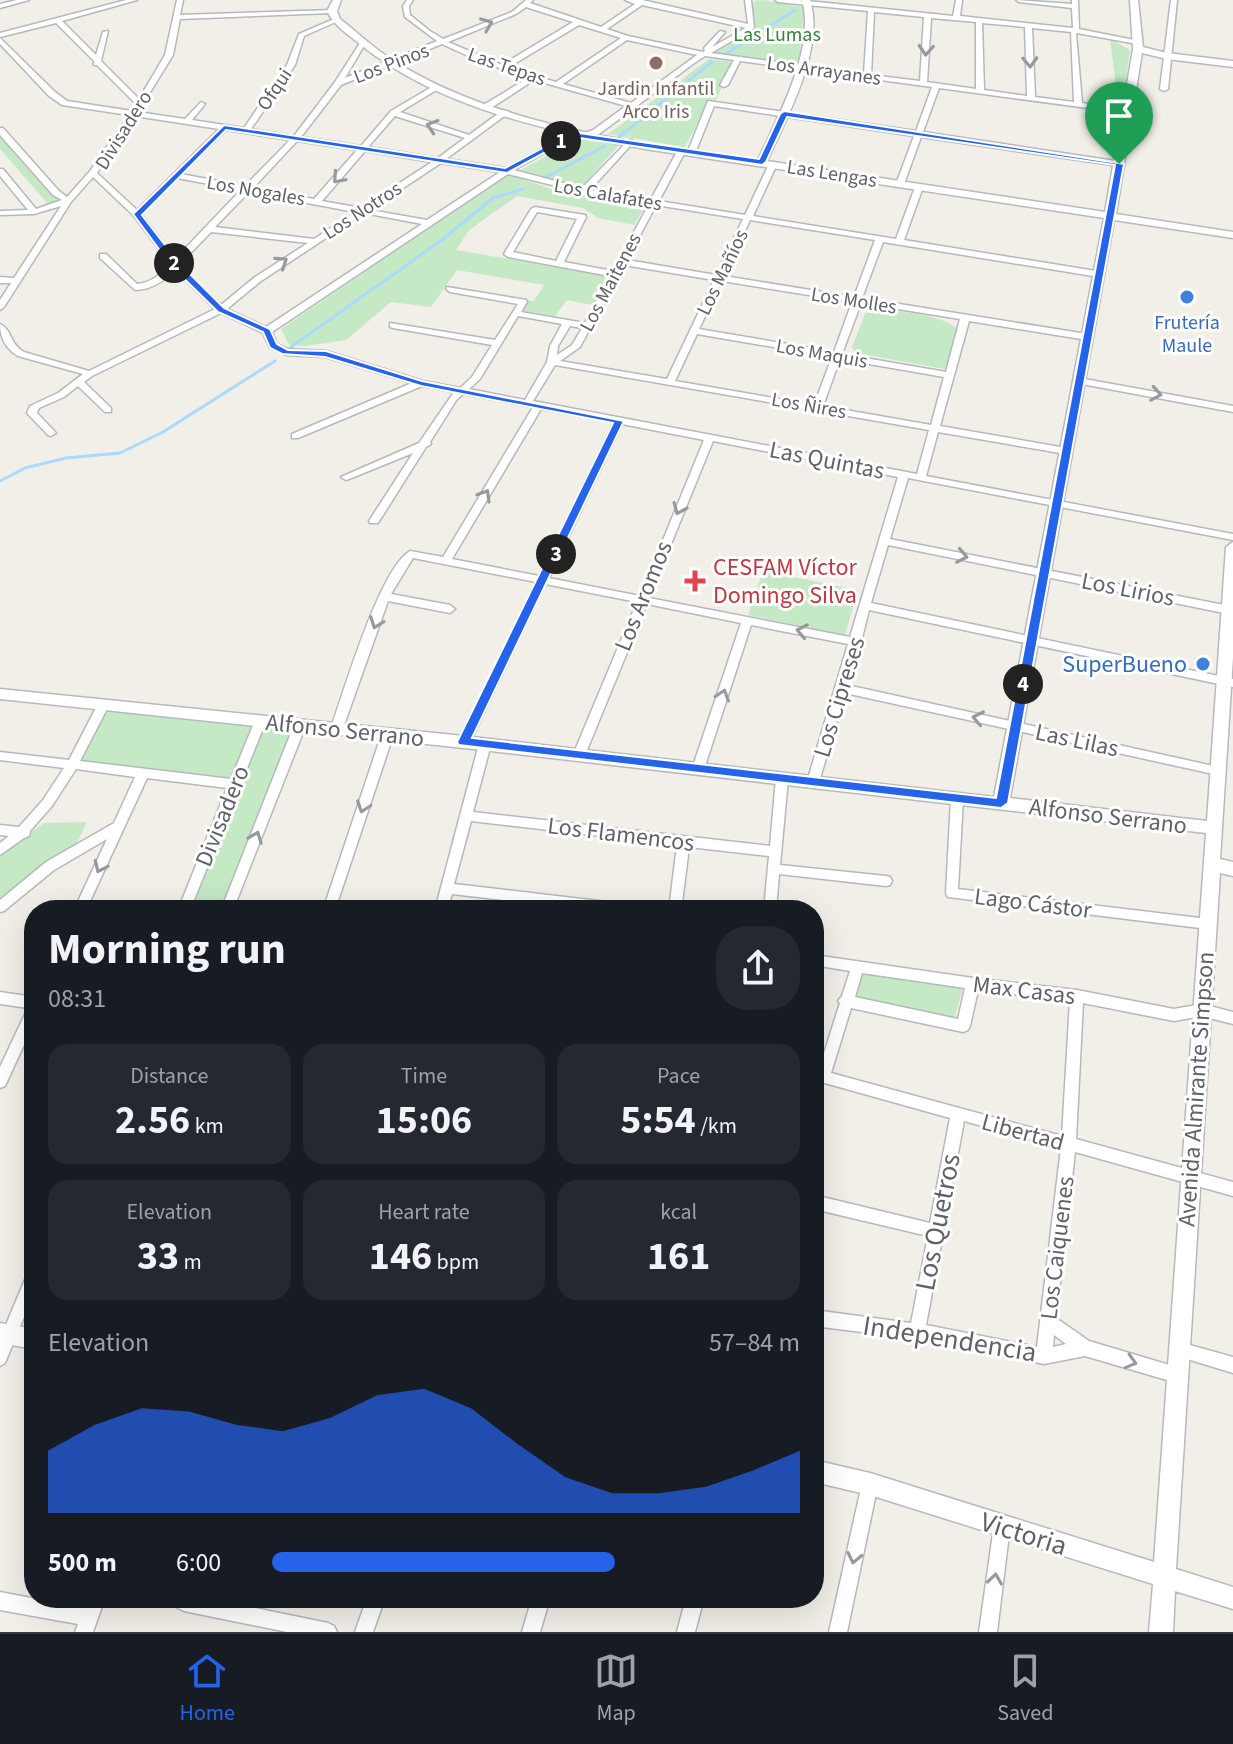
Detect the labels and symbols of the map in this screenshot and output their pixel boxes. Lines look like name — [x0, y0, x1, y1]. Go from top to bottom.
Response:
one-way arrow — [479, 18, 493, 34]
park label: Las Lumas — [733, 21, 821, 49]
street label: Los Pinos — [349, 37, 433, 91]
street label: Las Tepas — [464, 41, 549, 93]
one-way arrow — [918, 44, 935, 57]
street label: Los Arrayanes — [765, 49, 883, 93]
marker: Jardin Infantil Arco Iris — [647, 54, 665, 72]
one-way arrow — [1021, 56, 1038, 69]
street label: Ofqui — [250, 63, 299, 116]
place label: Jardin Infantil Arco Iris — [598, 75, 714, 126]
pin — [1085, 82, 1153, 164]
street label: Divisadero — [89, 86, 159, 175]
one-way arrow — [426, 119, 440, 135]
pin: 1 — [541, 121, 581, 161]
street label: Las Lengas — [785, 153, 879, 195]
one-way arrow — [333, 168, 348, 183]
street label: Los Nogales — [204, 169, 307, 213]
street label: Los Calafates — [552, 172, 664, 218]
street label: Los Notros — [318, 175, 407, 247]
street label: Los Mañíos — [690, 225, 756, 320]
street label: Los Maitenes — [573, 228, 649, 337]
pin: 2 — [154, 243, 194, 283]
one-way arrow — [274, 257, 288, 272]
street label: Los Molles — [809, 280, 899, 322]
marker: Frutería Maule — [1178, 288, 1196, 306]
place label: Frutería Maule — [1154, 309, 1220, 360]
street label: Los Maquis — [774, 332, 870, 376]
one-way arrow — [1149, 385, 1163, 402]
street label: Los Ñires — [769, 386, 848, 426]
street label: Las Quintas — [766, 432, 887, 489]
one-way arrow — [475, 489, 491, 504]
one-way arrow — [673, 501, 689, 515]
pin: 3 — [536, 534, 576, 574]
street label: Los Aromos — [605, 536, 681, 657]
one-way arrow — [955, 547, 968, 564]
place label: CESFAM Víctor Domingo Silva — [713, 550, 857, 613]
street label: Los Lirios — [1078, 563, 1177, 616]
marker: CESFAM Víctor Domingo Silva — [684, 570, 706, 592]
one-way arrow — [369, 615, 385, 629]
one-way arrow — [795, 624, 808, 641]
street label: Los Cipreses — [805, 633, 874, 762]
place label: SuperBueno — [1062, 647, 1187, 682]
marker: SuperBueno — [1194, 655, 1212, 673]
pin: 4 — [1003, 664, 1043, 704]
one-way arrow — [713, 688, 729, 702]
street label: Alfonso Serrano — [264, 705, 426, 756]
one-way arrow — [971, 710, 985, 727]
street label: Las Lilas — [1032, 715, 1122, 766]
street label: Divisadero — [186, 760, 259, 872]
street label: Alfonso Serrano — [1027, 789, 1189, 844]
one-way arrow — [356, 800, 372, 814]
street label: Los Flamencos — [546, 808, 696, 861]
one-way arrow — [246, 831, 263, 845]
one-way arrow — [94, 859, 110, 873]
street label: Lago Cástor — [972, 879, 1094, 928]
street label: Avenida Almirante Simpson — [1169, 950, 1224, 1228]
street label: Max Casas — [971, 967, 1077, 1014]
street label: Libertad — [978, 1105, 1068, 1160]
street label: Los Quetros — [905, 1150, 971, 1294]
street label: Los Caiquenes — [1031, 1174, 1084, 1322]
street label: Independencia — [860, 1306, 1040, 1372]
one-way arrow — [1124, 1353, 1138, 1369]
street label: Victoria — [975, 1502, 1072, 1566]
one-way arrow — [846, 1551, 863, 1564]
one-way arrow — [987, 1572, 1004, 1585]

